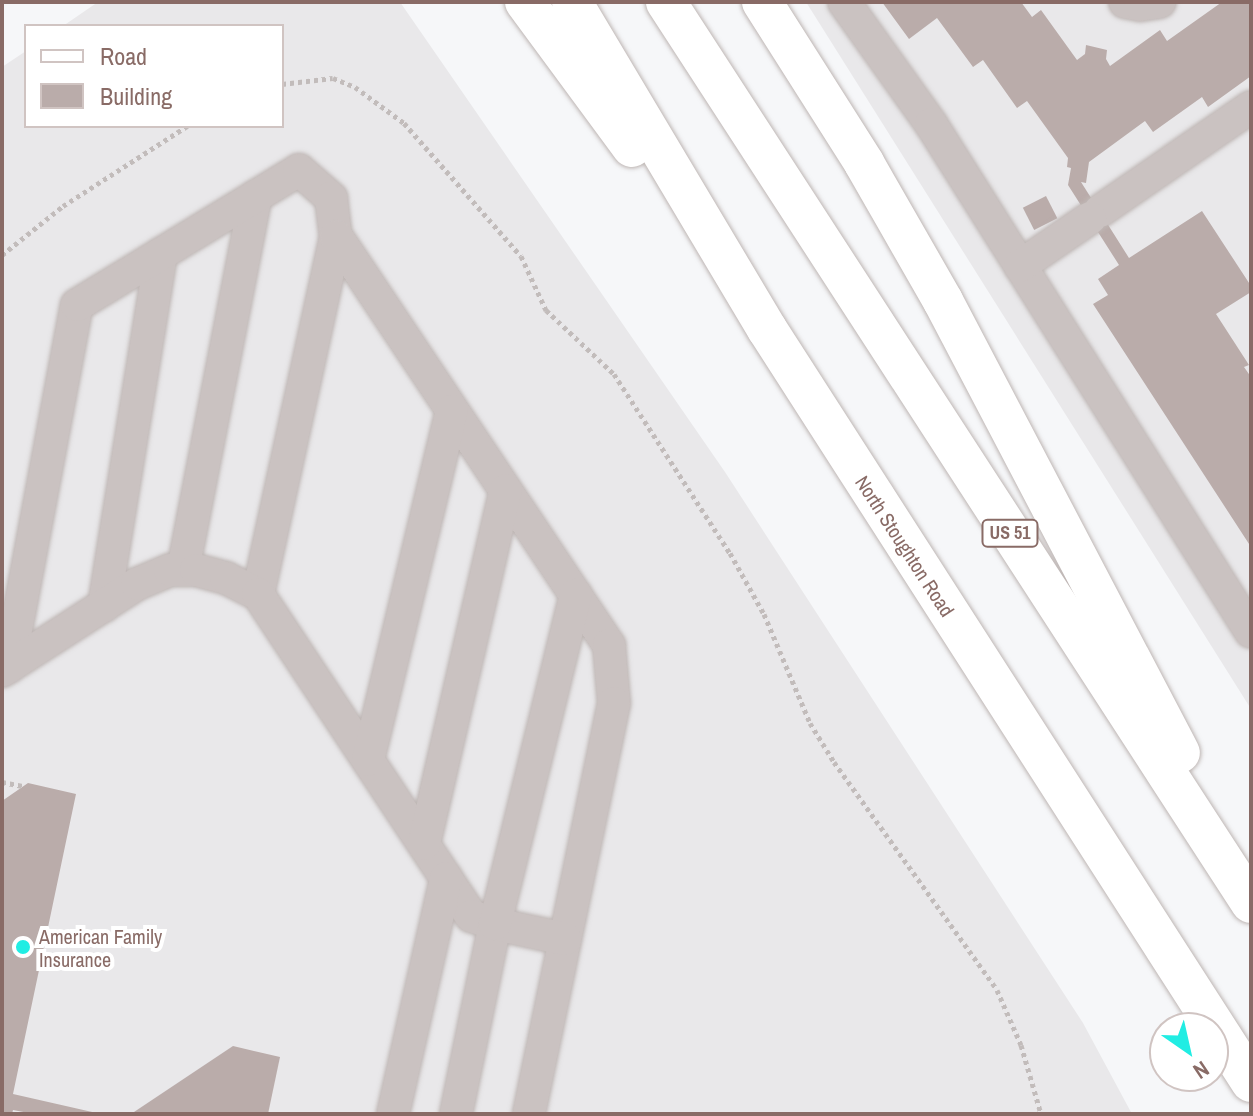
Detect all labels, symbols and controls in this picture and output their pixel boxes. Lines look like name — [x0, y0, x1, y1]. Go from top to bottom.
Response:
legend — [24, 24, 284, 128]
text: Road — [100, 40, 147, 72]
text: Building — [100, 80, 172, 112]
street label: North Stoughton Road — [850, 471, 960, 621]
road number: US 51 — [980, 519, 1040, 547]
place label: American Family Insurance — [39, 924, 162, 971]
marker: American Family Insurance — [14, 938, 32, 956]
north arrow — [1149, 1012, 1229, 1092]
text: N — [1188, 1054, 1215, 1086]

